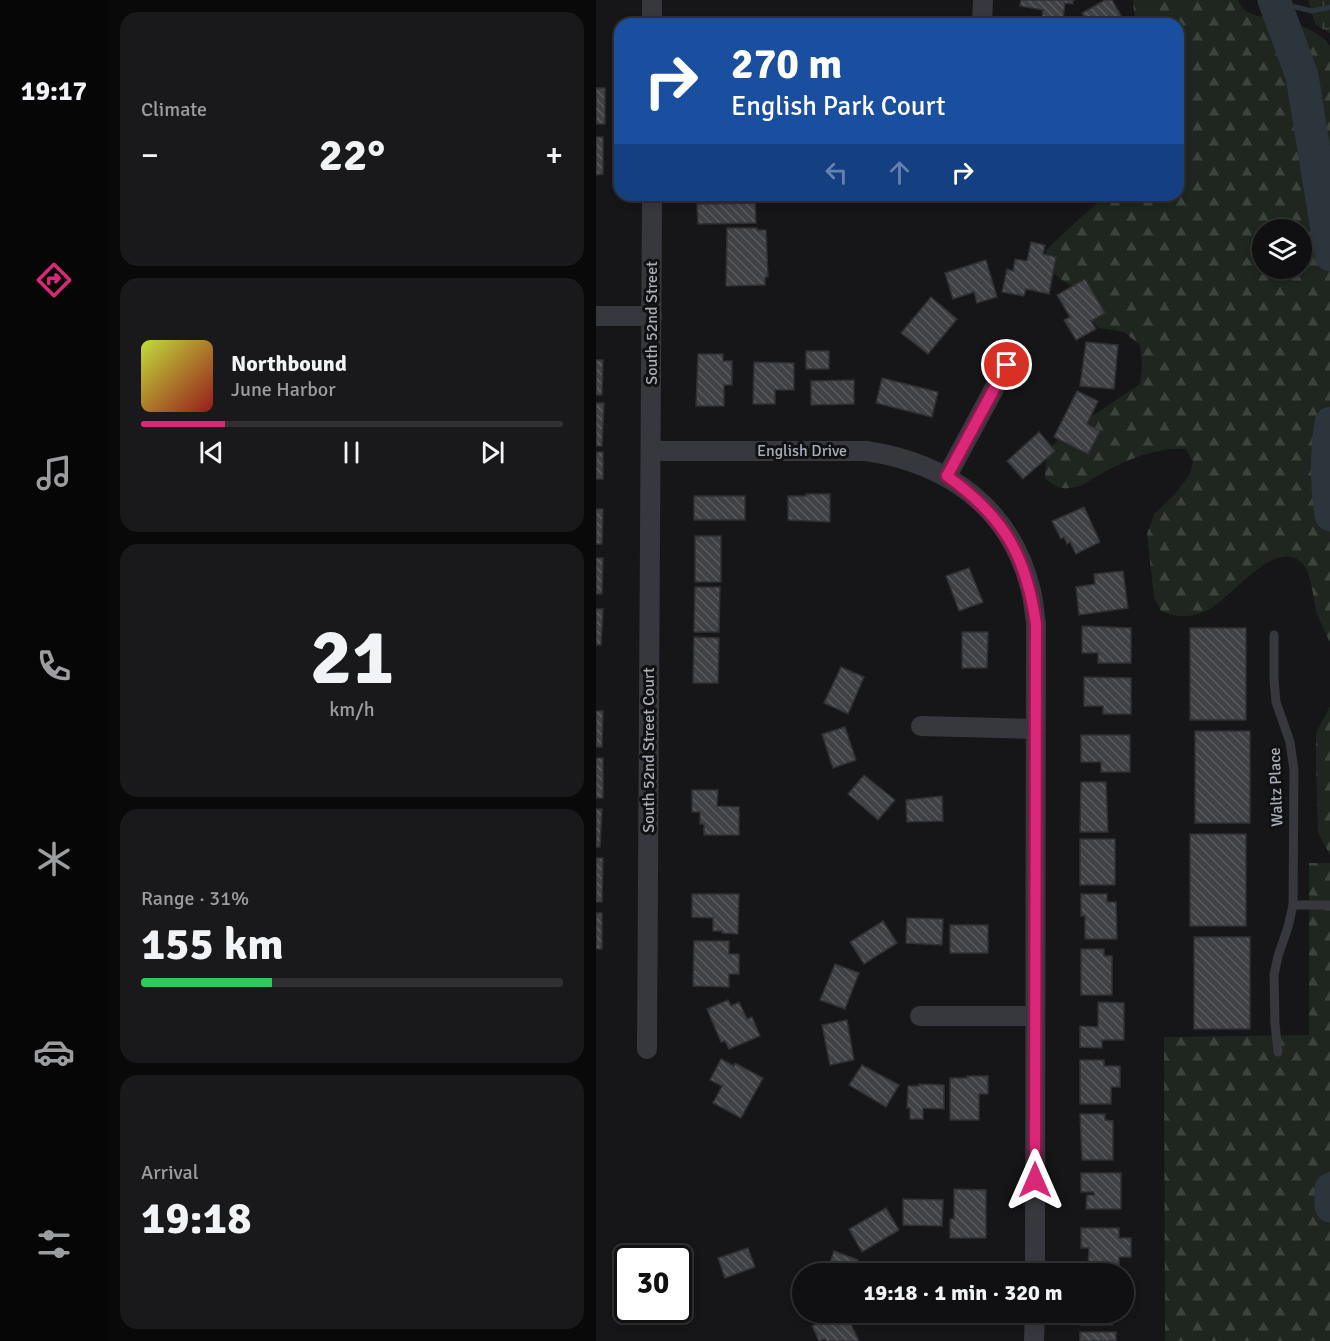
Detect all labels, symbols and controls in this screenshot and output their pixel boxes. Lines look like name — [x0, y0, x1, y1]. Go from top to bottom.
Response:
text: 270 m — [731, 39, 842, 90]
icon: right — [632, 42, 710, 120]
text: 19:17 — [21, 75, 87, 108]
text: English Park Court — [731, 90, 946, 123]
text: Climate — [141, 97, 207, 122]
text: 22° — [319, 128, 385, 183]
text: − — [141, 135, 159, 176]
text: + — [545, 135, 563, 176]
icon: left — [820, 156, 853, 189]
icon: ahead — [883, 156, 916, 189]
icon: right — [946, 156, 979, 189]
map controls — [1252, 219, 1312, 279]
button: layers — [1252, 219, 1312, 279]
icon: directions — [33, 259, 75, 301]
street label: South 52nd Street — [642, 261, 662, 385]
pin — [981, 339, 1032, 390]
icon: arrive — [990, 348, 1023, 381]
text: Northbound — [231, 350, 347, 377]
text: June Harbor — [231, 377, 336, 402]
icon: previous — [195, 436, 228, 469]
icon: pause — [335, 436, 368, 469]
icon: next — [476, 436, 509, 469]
street label: English Drive — [757, 441, 847, 461]
icon: music — [33, 452, 75, 494]
text: 21 — [310, 610, 394, 706]
icon: phone — [33, 645, 75, 687]
street label: South 52nd Street Court — [639, 667, 659, 833]
text: km/h — [329, 697, 375, 722]
street label: Waltz Place — [1265, 747, 1287, 827]
icon: climate — [33, 838, 75, 880]
text: Range · 31% — [141, 886, 249, 911]
text: 155 km — [141, 917, 284, 972]
icon: car — [33, 1031, 75, 1073]
position arrow — [1003, 1148, 1067, 1212]
text: Arrival — [141, 1160, 199, 1185]
text: 19:18 — [141, 1191, 251, 1246]
icon: filters — [33, 1223, 75, 1265]
speed limit sign: 30 — [614, 1245, 692, 1323]
text: 19:18 · 1 min · 320 m — [863, 1279, 1063, 1306]

